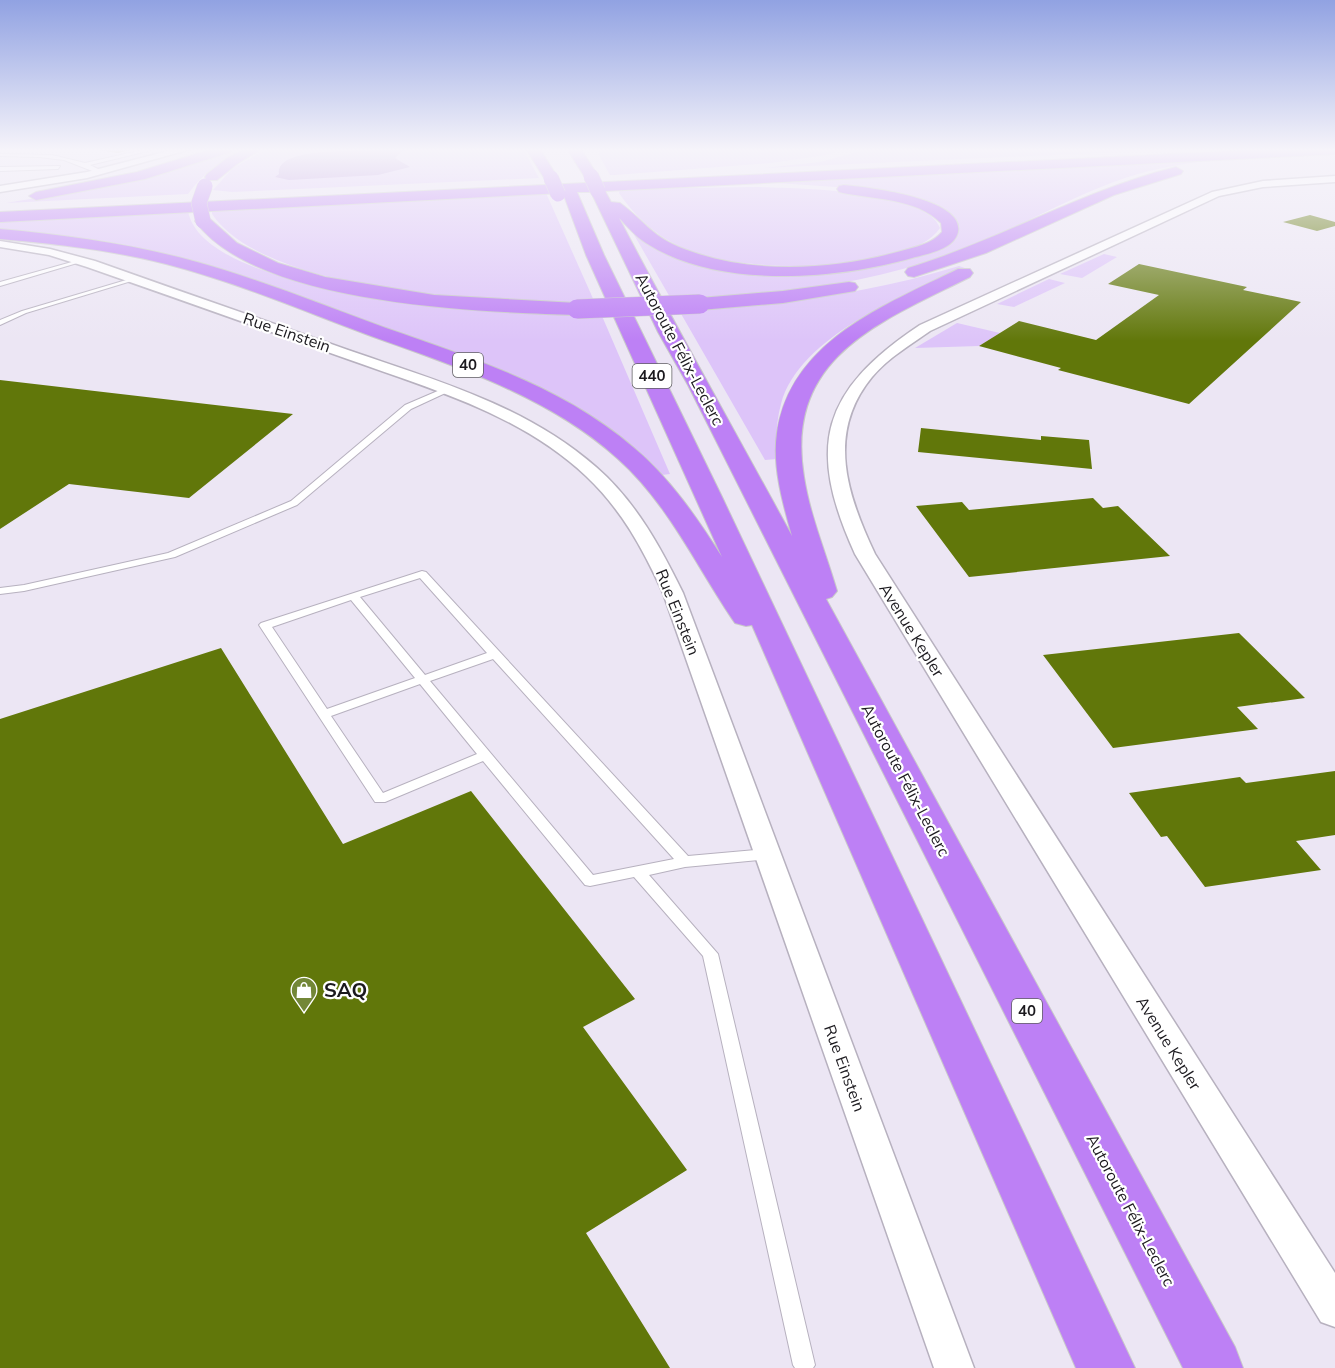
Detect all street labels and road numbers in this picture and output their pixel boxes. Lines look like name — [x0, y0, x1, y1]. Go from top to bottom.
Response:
street label: Autoroute Félix-Leclerc — [631, 269, 729, 429]
street label: Rue Einstein — [241, 308, 333, 356]
road number: 40 — [453, 353, 483, 377]
road number: 440 — [632, 364, 672, 388]
street label: Rue Einstein — [652, 566, 704, 658]
street label: Avenue Kepler — [875, 580, 949, 681]
street label: Autoroute Félix-Leclerc — [857, 700, 955, 860]
street label: Avenue Kepler — [1132, 993, 1206, 1094]
road number: 40 — [1012, 999, 1042, 1023]
street label: Rue Einstein — [820, 1022, 870, 1114]
street label: Autoroute Félix-Leclerc — [1082, 1130, 1180, 1290]

